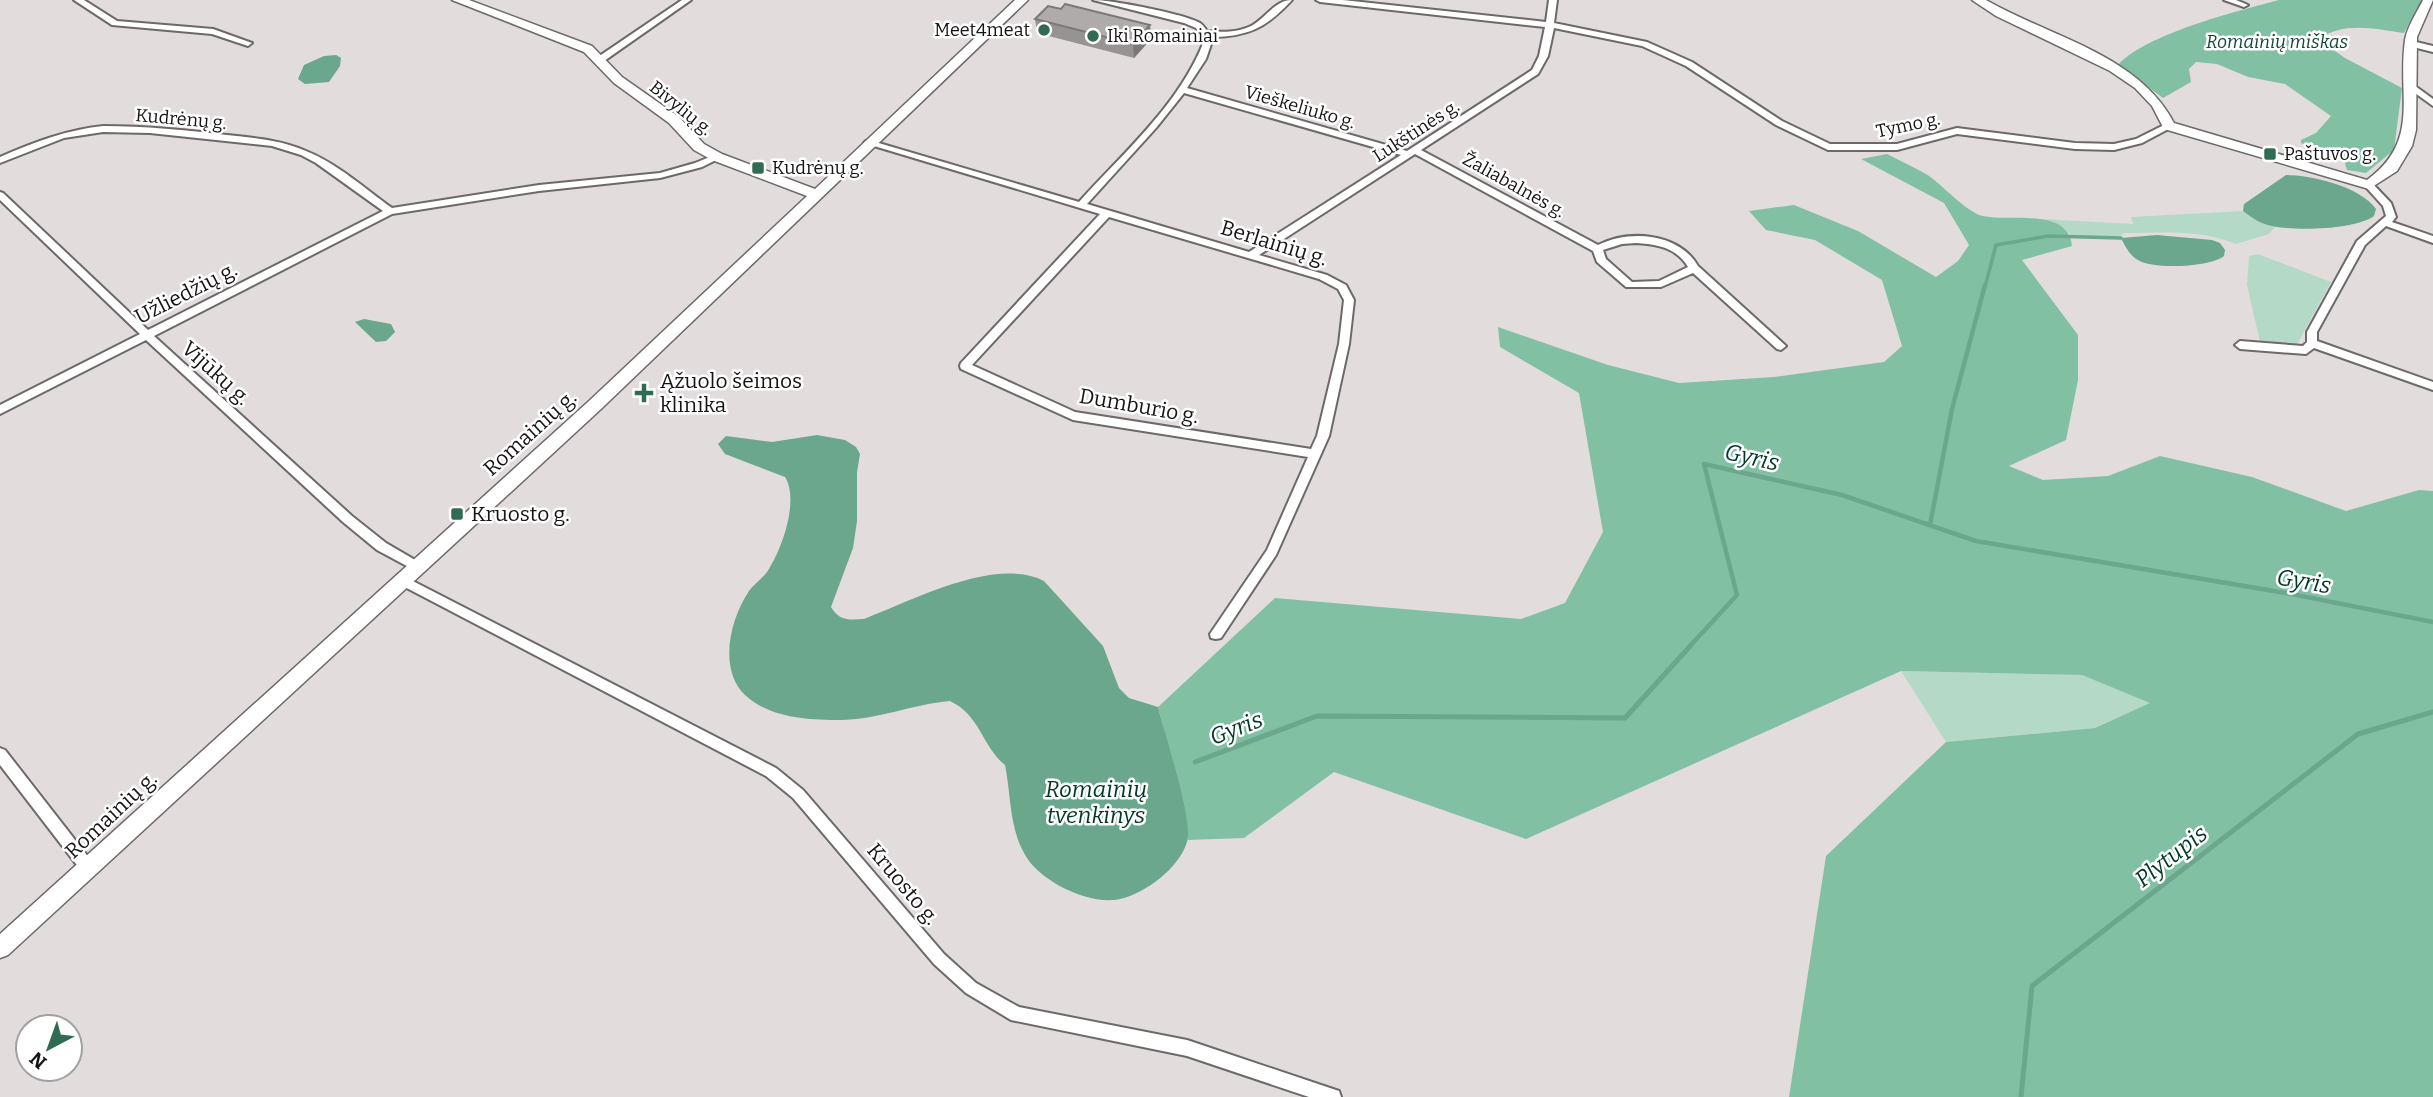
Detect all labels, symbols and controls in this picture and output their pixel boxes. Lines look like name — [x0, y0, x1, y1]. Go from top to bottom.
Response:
place label: Meet4meat — [934, 19, 1030, 41]
marker: Meet4meat — [1036, 22, 1052, 38]
place label: Iki Romainiai — [1107, 25, 1218, 47]
marker: Iki Romainiai — [1085, 28, 1101, 44]
park label: Romainių miškas — [2206, 31, 2348, 53]
street label: Bivylių g. — [645, 76, 717, 140]
street label: Vieškeliuko g. — [1242, 81, 1358, 133]
street label: Lukštinės g. — [1369, 95, 1463, 167]
street label: Kudrėnų g. — [134, 104, 228, 134]
street label: Tymo g. — [1874, 108, 1942, 142]
place label: Paštuvos g. — [2284, 143, 2376, 165]
marker: Paštuvos g. — [2262, 146, 2278, 162]
street label: Žaliabalnės g. — [1459, 148, 1569, 222]
place label: Kudrėnų g. — [772, 157, 863, 179]
marker: Kudrėnų g. — [750, 160, 766, 176]
street label: Berlainių g. — [1218, 214, 1330, 272]
street label: Užliedžių g. — [131, 256, 241, 330]
street label: Vijūkų g. — [176, 335, 256, 411]
place label: Ąžuolo šeimos klinika — [660, 368, 802, 418]
marker: Ąžuolo šeimos klinika — [634, 383, 654, 403]
street label: Dumburio g. — [1077, 383, 1201, 429]
street label: Romainių g. — [478, 384, 582, 482]
water label: Gyris — [1722, 437, 1782, 477]
place label: Kruosto g. — [471, 501, 570, 527]
marker: Kruosto g. — [449, 506, 465, 522]
water label: Gyris — [2275, 562, 2333, 600]
water label: Gyris — [1205, 705, 1267, 751]
street label: Romainių g. — [60, 766, 162, 864]
water label: Romainių tvenkinys — [1045, 775, 1147, 829]
water label: Plytupis — [2129, 819, 2213, 893]
street label: Kruosto g. — [861, 838, 945, 930]
north arrow — [14, 1013, 84, 1083]
text: N — [25, 1047, 51, 1074]

